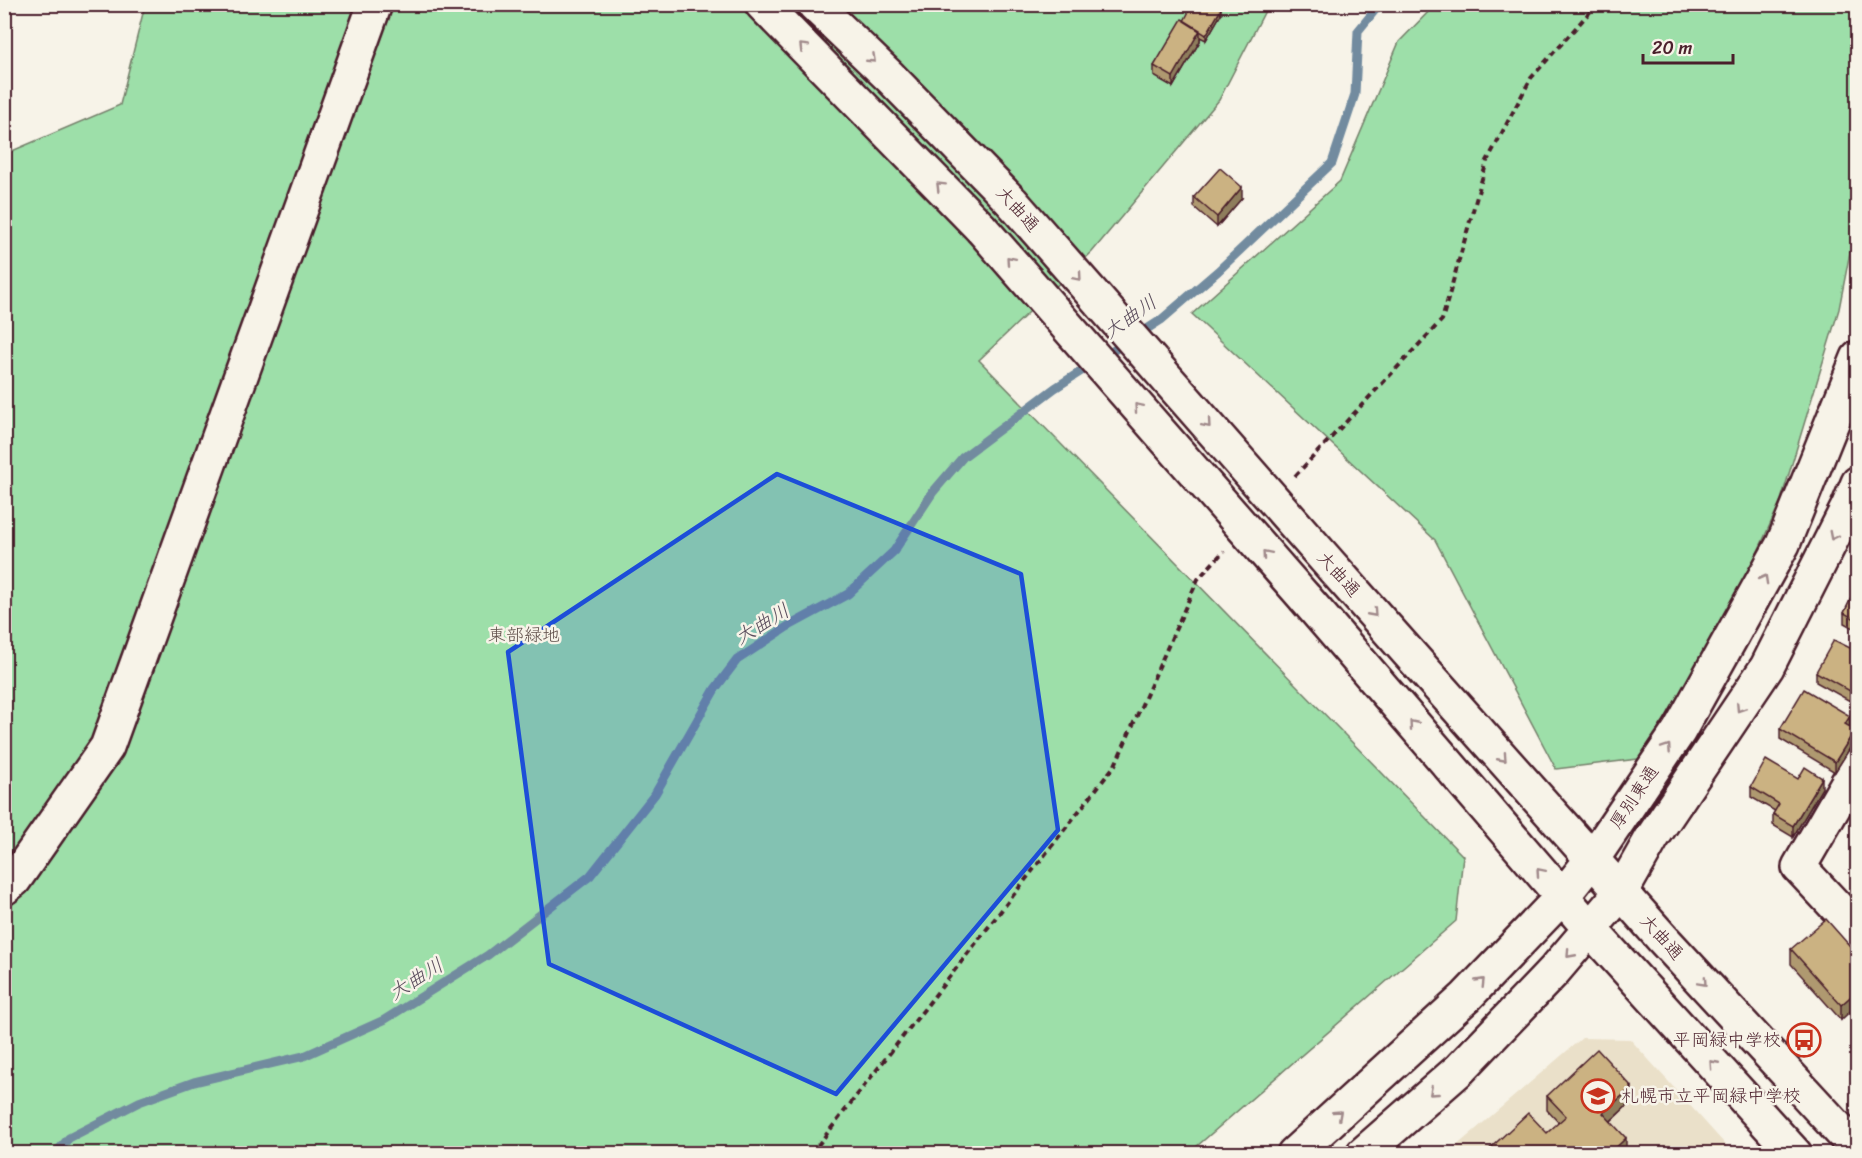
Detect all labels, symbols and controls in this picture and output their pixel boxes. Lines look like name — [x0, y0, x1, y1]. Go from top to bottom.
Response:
scale bar — [1643, 27, 1733, 65]
text: 20 m — [1652, 32, 1692, 64]
one-way arrow — [800, 43, 811, 54]
one-way arrow — [865, 52, 875, 63]
street label: 大曲通 — [988, 178, 1048, 240]
one-way arrow — [937, 182, 948, 193]
one-way arrow — [1006, 256, 1017, 267]
one-way arrow — [1071, 270, 1082, 281]
water label: 大曲川 — [1095, 285, 1165, 349]
one-way arrow — [1134, 403, 1145, 414]
one-way arrow — [1200, 417, 1211, 428]
one-way arrow — [1829, 530, 1840, 541]
street label: 大曲通 — [1309, 543, 1369, 605]
one-way arrow — [1262, 550, 1273, 561]
one-way arrow — [1757, 575, 1768, 585]
water label: 大曲川 — [727, 594, 797, 654]
one-way arrow — [1366, 606, 1377, 617]
park label: 東部緑地 — [488, 619, 560, 651]
one-way arrow — [1737, 701, 1748, 712]
one-way arrow — [1409, 720, 1420, 731]
one-way arrow — [1660, 744, 1671, 755]
one-way arrow — [1496, 751, 1507, 762]
street label: 厚別東通 — [1601, 758, 1667, 836]
one-way arrow — [1537, 868, 1548, 879]
street label: 大曲通 — [1632, 906, 1692, 968]
one-way arrow — [1566, 947, 1577, 957]
water label: 大曲川 — [381, 948, 451, 1010]
one-way arrow — [1696, 975, 1707, 986]
one-way arrow — [1474, 979, 1485, 989]
bus stop icon: 平岡緑中学校 — [1786, 1022, 1822, 1058]
place label: 平岡緑中学校 — [1673, 1024, 1781, 1056]
one-way arrow — [1709, 1060, 1720, 1070]
school or university icon: 札幌市立平岡緑中学校 — [1580, 1078, 1616, 1114]
place label: 札幌市立平岡緑中学校 — [1621, 1080, 1801, 1112]
one-way arrow — [1429, 1085, 1440, 1096]
one-way arrow — [1331, 1110, 1341, 1121]

